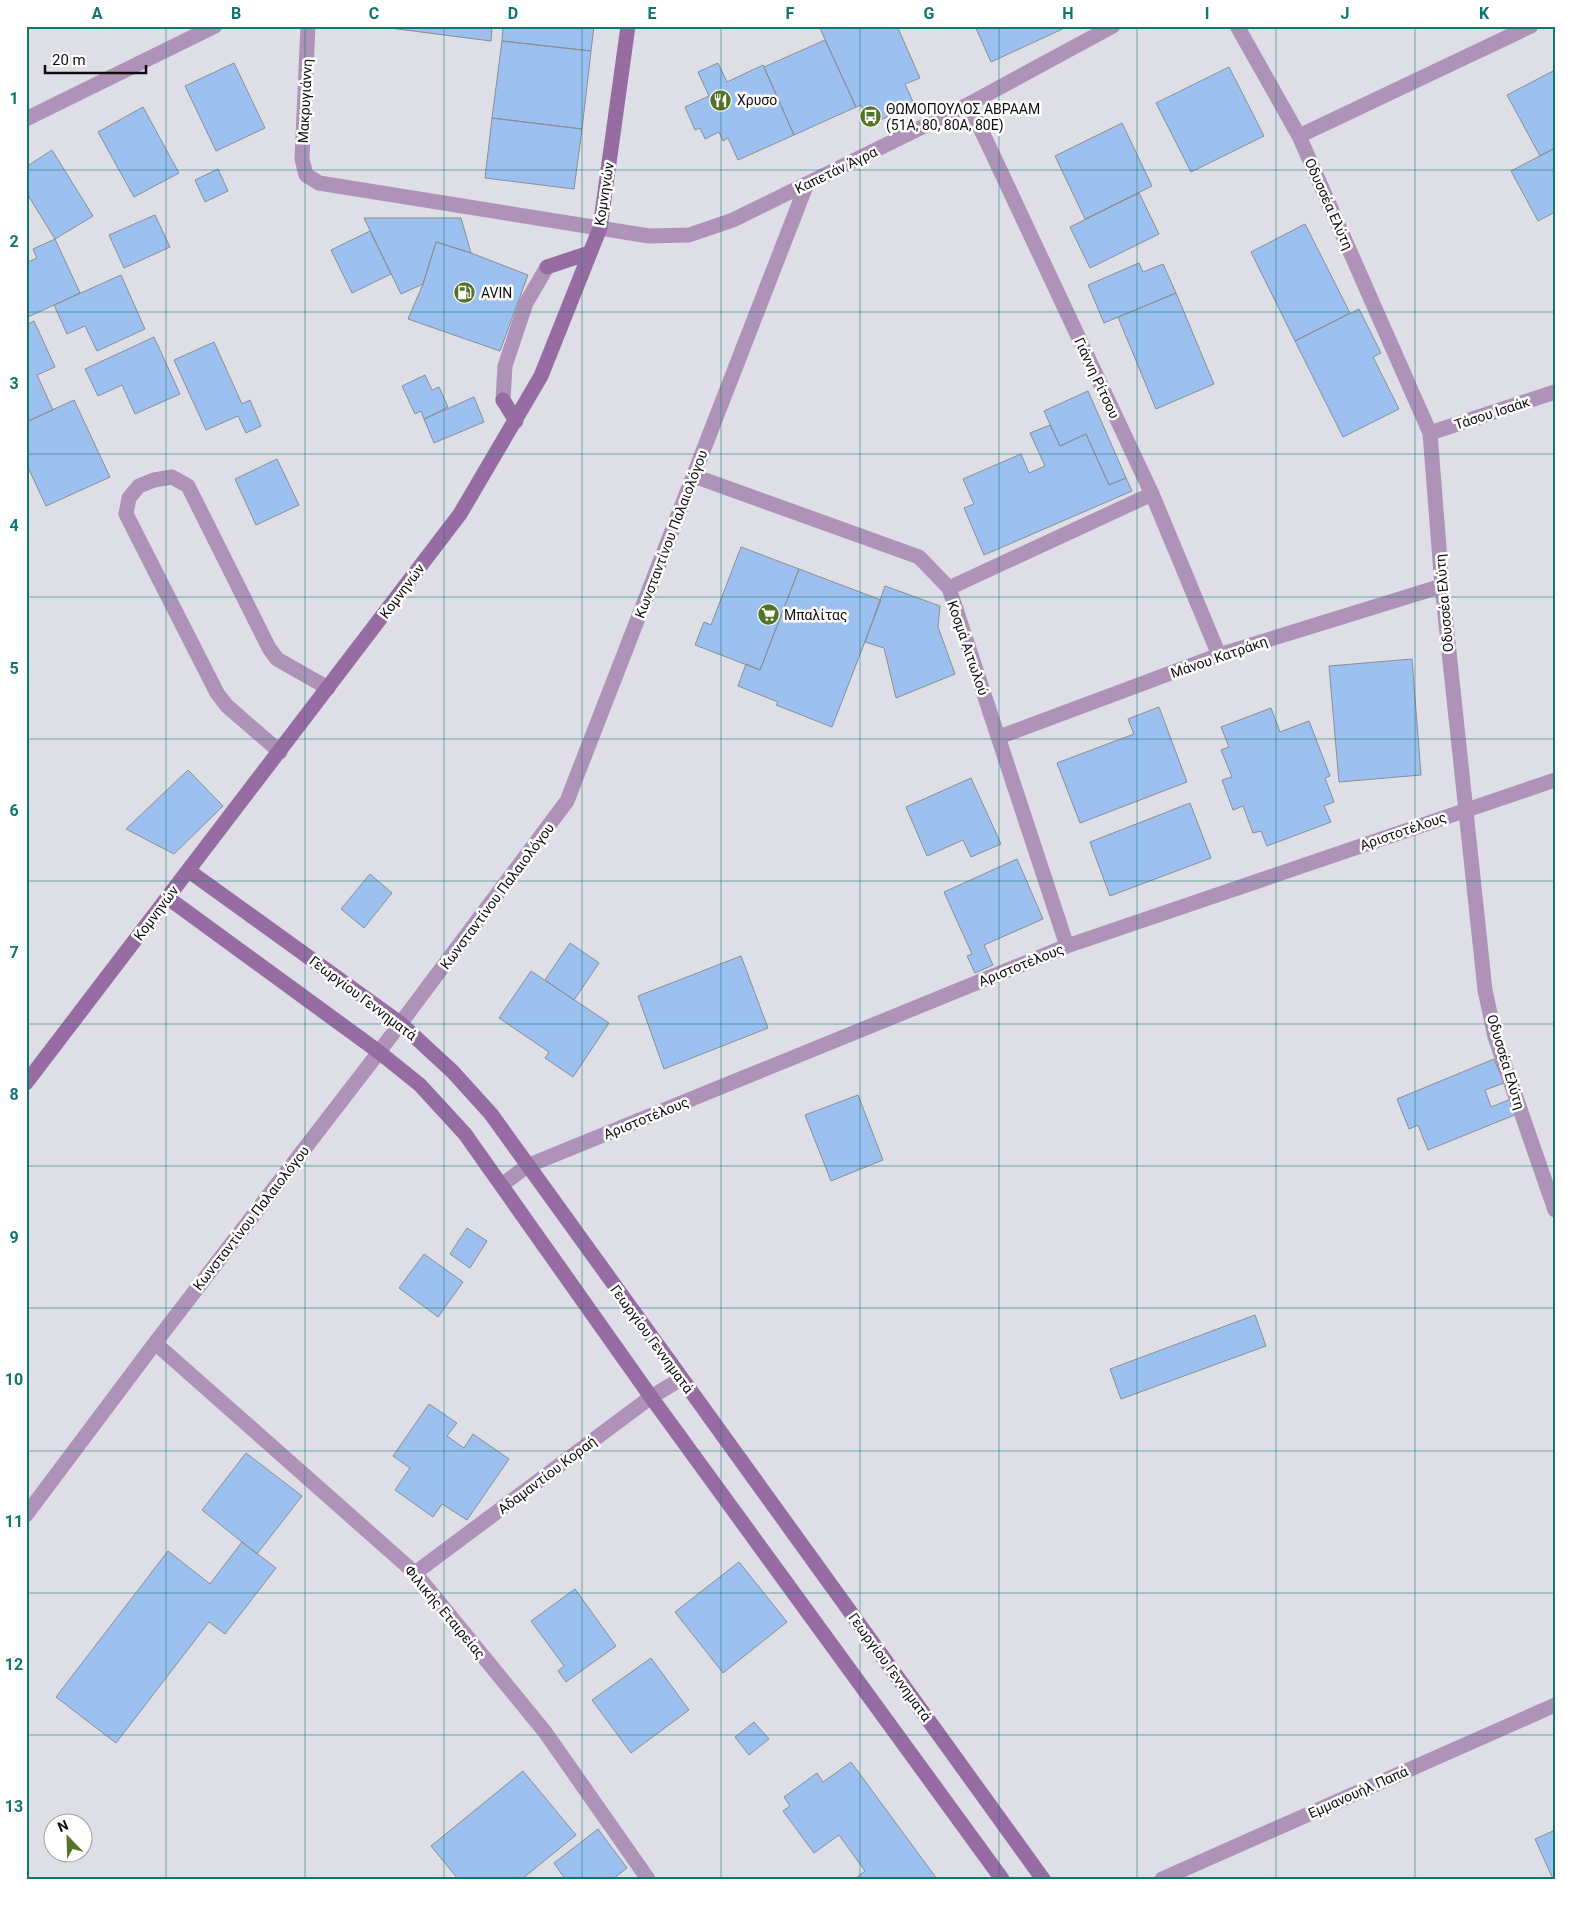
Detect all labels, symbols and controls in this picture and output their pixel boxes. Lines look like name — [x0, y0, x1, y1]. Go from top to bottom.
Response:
text: A — [92, 4, 103, 23]
text: B — [231, 4, 241, 23]
text: C — [369, 4, 379, 23]
text: D — [508, 4, 518, 23]
text: E — [648, 4, 657, 23]
text: F — [786, 4, 795, 23]
text: G — [924, 4, 935, 23]
text: H — [1062, 4, 1074, 23]
text: I — [1205, 4, 1209, 23]
text: J — [1341, 4, 1349, 23]
text: K — [1479, 4, 1490, 23]
scale bar — [45, 42, 146, 74]
text: 20 m — [52, 51, 86, 69]
street label: Μακρυγιάννη — [295, 58, 315, 144]
restaurant icon: Χρυσο — [709, 88, 733, 112]
text: 1 — [9, 89, 19, 108]
place label: Χρυσο — [737, 92, 777, 108]
place label: ΘΩΜΟΠΟΥΛΟΣ ΑΒΡΑΑΜ (51Α, 80, 80Α, 80Ε) — [886, 101, 1040, 134]
bus stop icon: ΘΩΜΟΠΟΥΛΟΣ ΑΒΡΑΑΜ (51Α, 80, 80Α, 80Ε) — [858, 105, 882, 129]
street label: Καπετάν Άγρα — [792, 143, 880, 197]
street label: Οδυσσέα Ελύτη — [1302, 156, 1356, 252]
street label: Κομνηνών — [591, 161, 617, 227]
text: 2 — [9, 232, 19, 251]
fuel station icon: AVIN — [453, 281, 477, 305]
place label: AVIN — [481, 285, 512, 301]
street label: Γιάννη Ρίτσου — [1071, 335, 1123, 421]
text: 3 — [9, 374, 19, 393]
street label: Τάσου Ισαάκ — [1452, 393, 1532, 433]
street label: Κωνσταντίνου Παλαιολόγου — [631, 448, 711, 620]
text: 4 — [9, 516, 19, 535]
street label: Οδυσσέα Ελύτη — [1432, 553, 1456, 653]
street label: Κομνηνών — [376, 560, 428, 622]
street label: Κοσμά Αιτωλού — [944, 598, 992, 698]
supermarket icon: Μπαλίτας — [756, 603, 780, 627]
place label: Μπαλίτας — [784, 607, 847, 623]
street label: Μάνου Κατράκη — [1168, 633, 1270, 681]
text: 5 — [9, 659, 19, 678]
text: 6 — [9, 801, 19, 820]
street label: Αριστοτέλους — [1358, 809, 1448, 853]
street label: Κωνσταντίνου Παλαιολόγου — [437, 820, 557, 972]
street label: Κομνηνών — [130, 882, 182, 944]
street label: Αριστοτέλους — [976, 941, 1066, 989]
text: 7 — [9, 943, 19, 962]
street label: Γεωργίου Γεννηματά — [306, 953, 420, 1044]
street label: Οδυσσέα Ελύτη — [1484, 1013, 1528, 1111]
text: 8 — [9, 1085, 19, 1104]
street label: Αριστοτέλους — [601, 1094, 691, 1142]
street label: Κωνσταντίνου Παλαιολόγου — [190, 1143, 312, 1293]
text: 9 — [9, 1228, 19, 1247]
street label: Γεωργίου Γεννηματά — [607, 1282, 697, 1396]
text: 10 — [5, 1370, 23, 1389]
street label: Αδαμαντίου Κοραή — [495, 1433, 599, 1517]
text: 11 — [5, 1512, 23, 1531]
street label: Φιλικής Εταιρείας — [401, 1562, 489, 1662]
street label: Γεωργίου Γεννηματά — [845, 1610, 935, 1724]
text: 12 — [5, 1655, 23, 1674]
street label: Εμμανουήλ Παπά — [1306, 1763, 1410, 1821]
text: 13 — [5, 1797, 23, 1816]
north arrow — [42, 1812, 92, 1862]
text: N — [55, 1817, 71, 1835]

